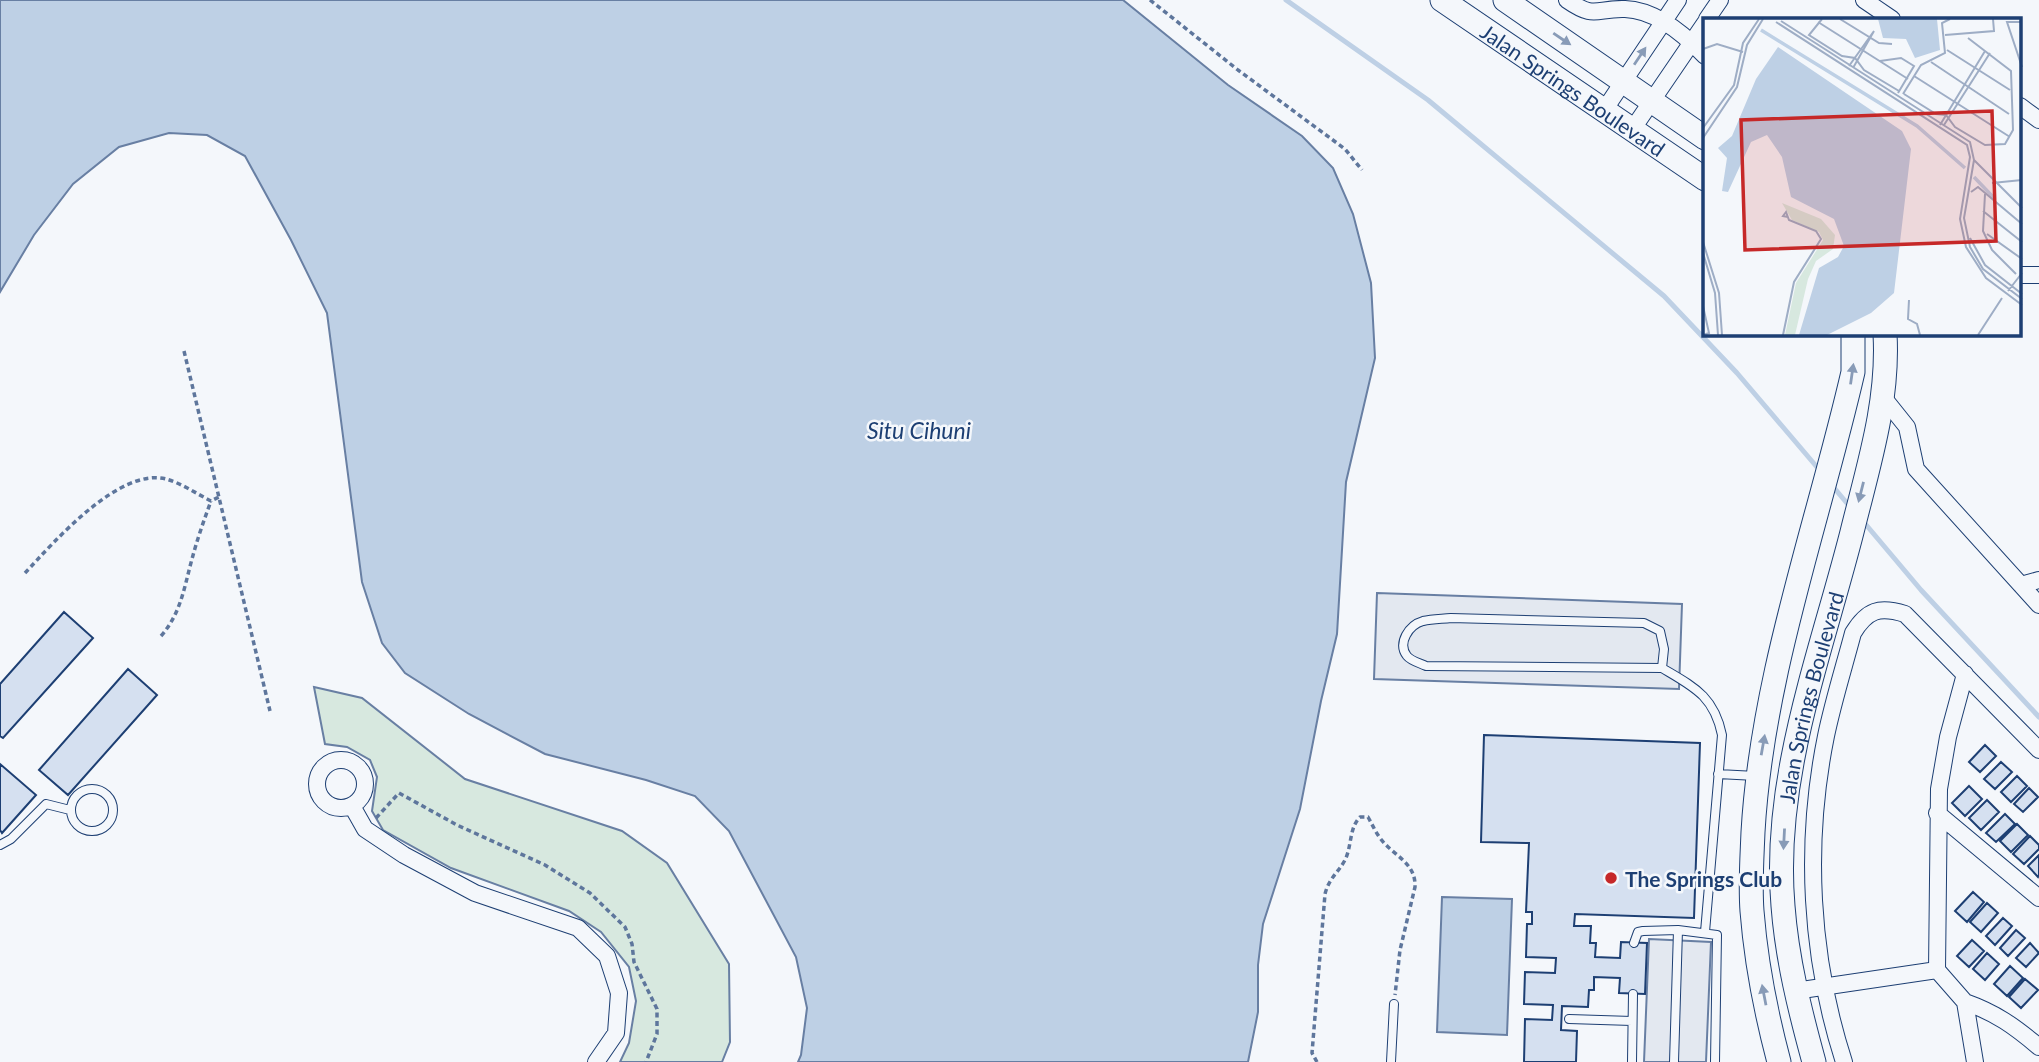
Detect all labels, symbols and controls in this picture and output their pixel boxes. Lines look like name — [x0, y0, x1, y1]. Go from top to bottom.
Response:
street label: Jalan Springs Boulevard — [1477, 18, 1670, 161]
inset map — [1703, 18, 2022, 336]
one-way arrow — [1552, 32, 1571, 45]
one-way arrow — [1633, 47, 1647, 65]
one-way arrow — [1847, 363, 1858, 385]
water label: Situ Cihuni — [867, 416, 971, 444]
one-way arrow — [1856, 481, 1867, 503]
street label: Jalan Springs Boulevard — [1773, 589, 1848, 805]
one-way arrow — [1758, 734, 1769, 756]
one-way arrow — [1778, 828, 1789, 850]
place label: The Springs Club — [1625, 866, 1782, 891]
marker: The Springs Club — [1603, 870, 1619, 886]
one-way arrow — [1759, 984, 1770, 1006]

